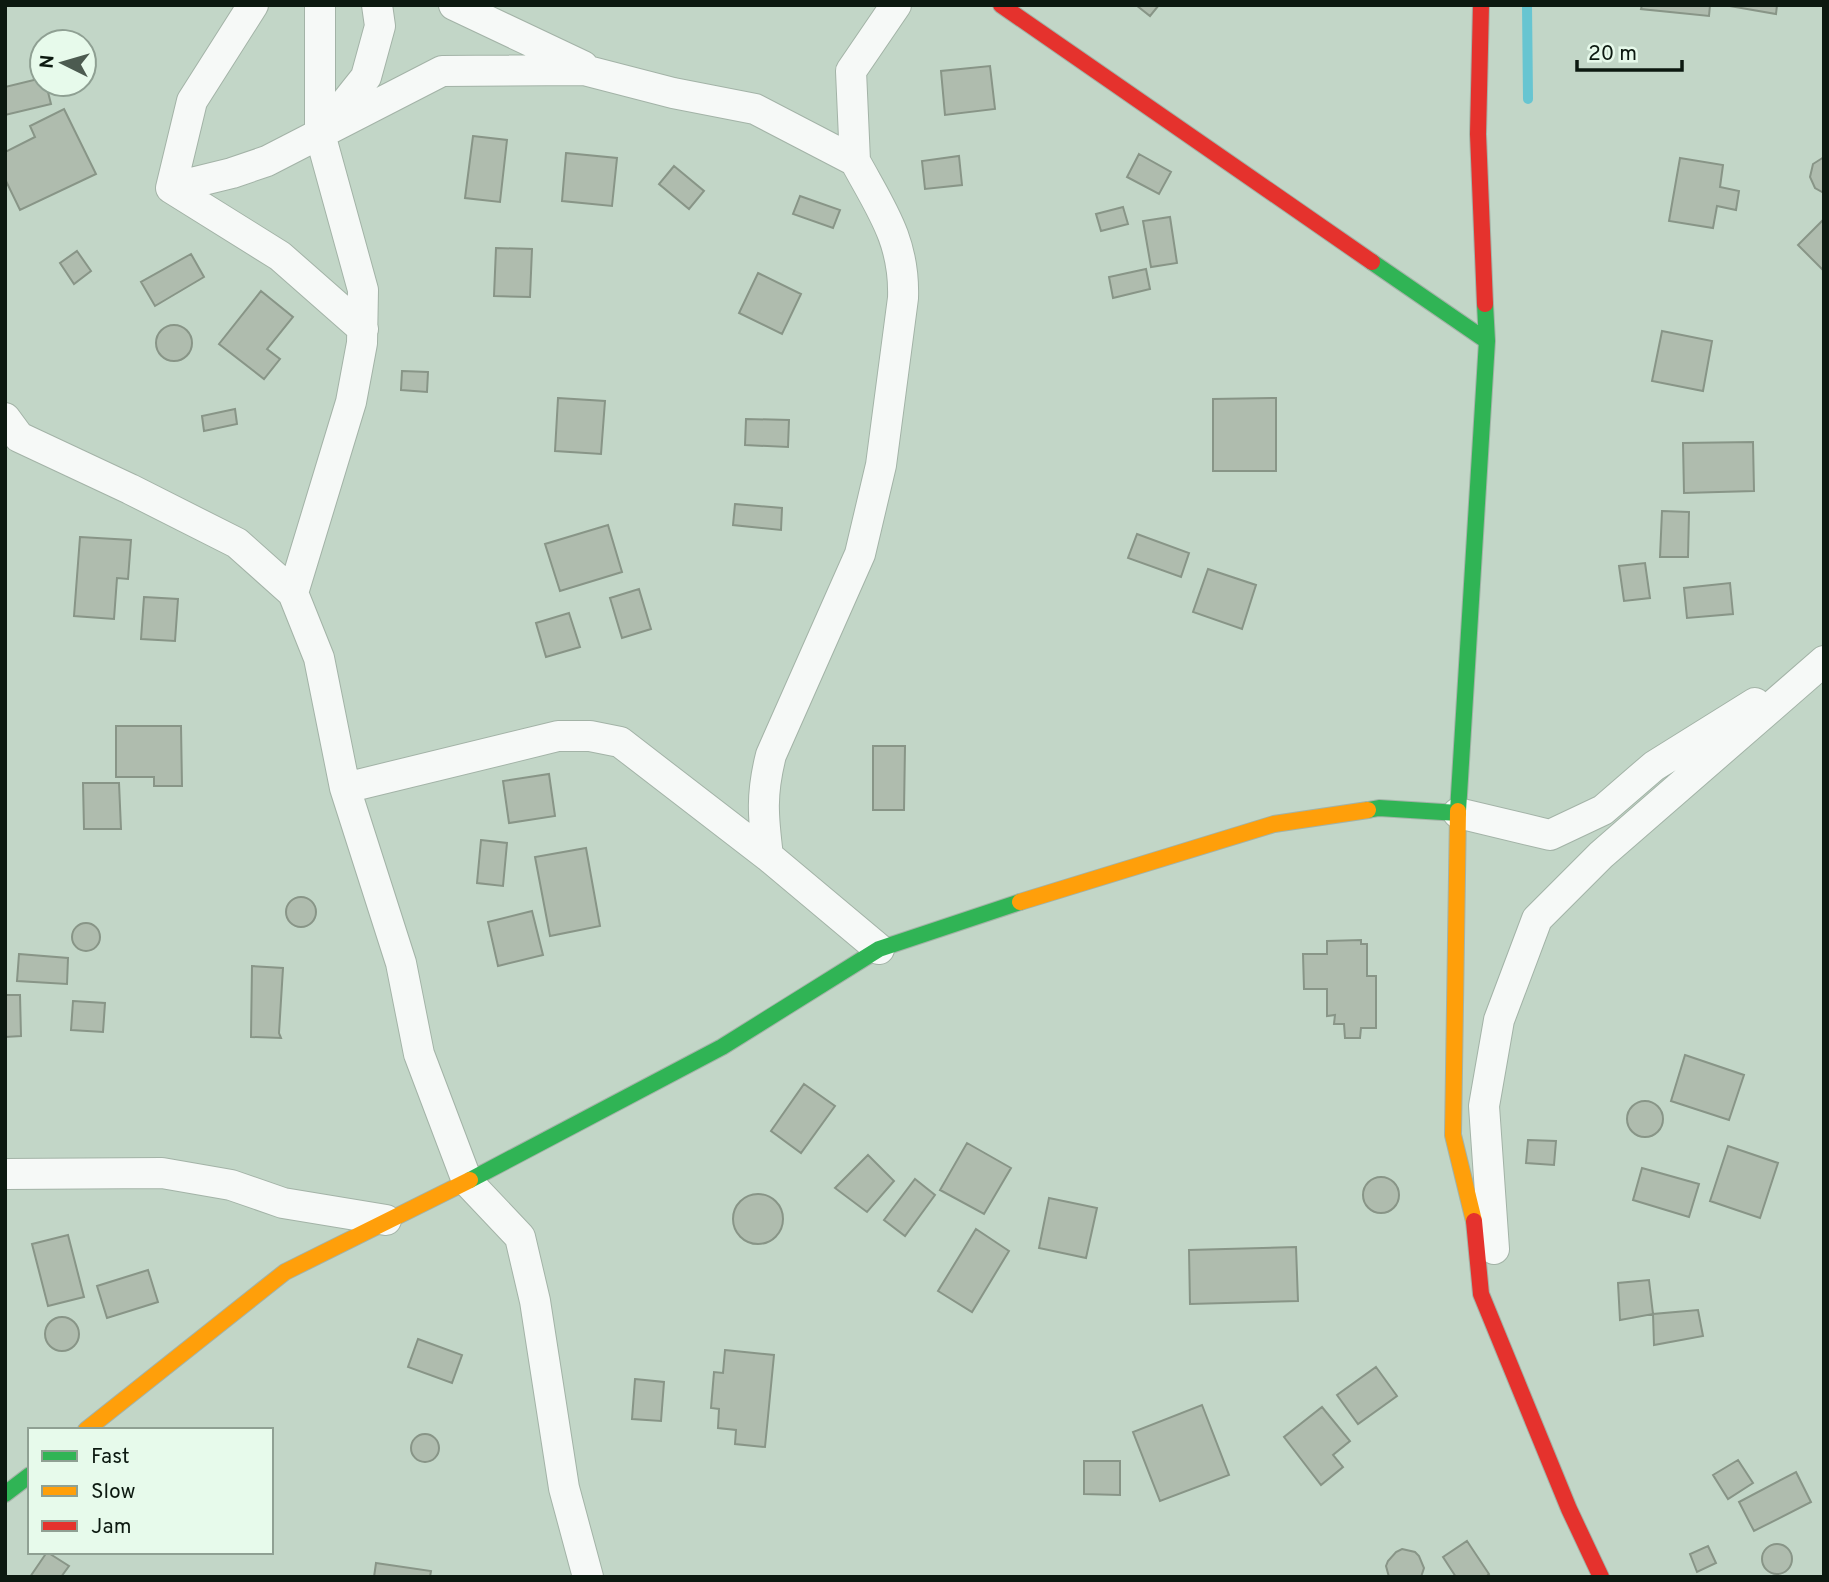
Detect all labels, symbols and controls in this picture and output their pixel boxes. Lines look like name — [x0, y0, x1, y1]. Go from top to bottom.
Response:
north arrow — [28, 28, 98, 98]
scale bar — [1577, 28, 1682, 72]
text: 20 m — [1588, 41, 1637, 68]
text: N — [36, 54, 61, 70]
legend — [28, 1428, 273, 1554]
text: Fast — [91, 1444, 130, 1471]
text: Slow — [91, 1479, 136, 1506]
text: Jam — [91, 1514, 132, 1541]

